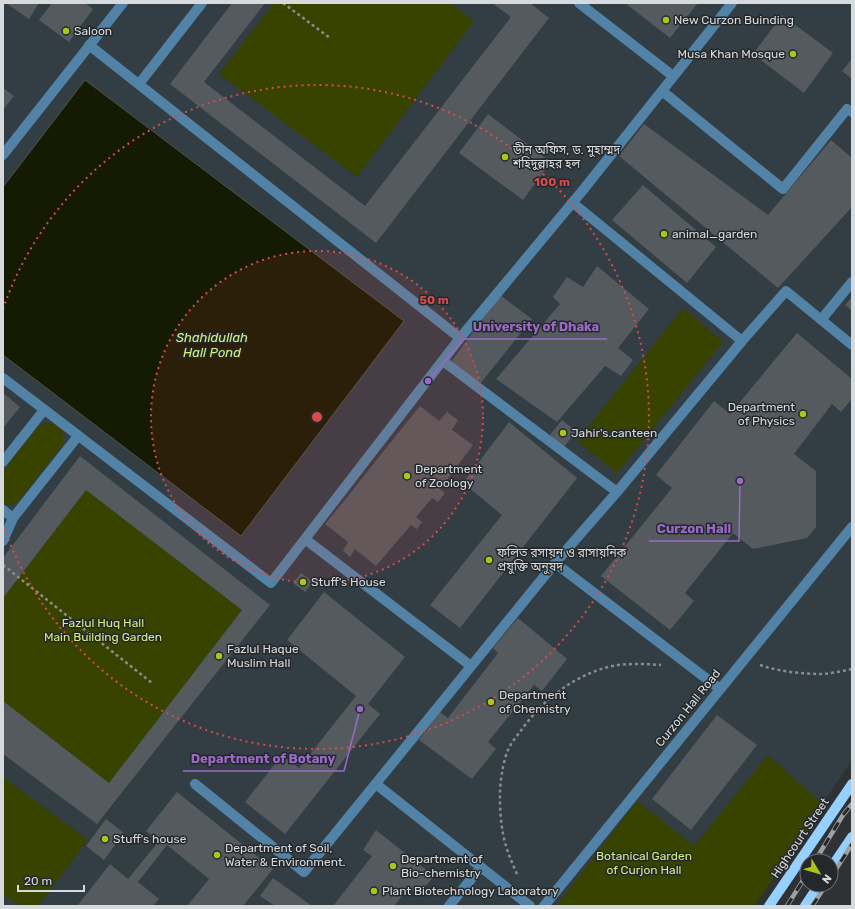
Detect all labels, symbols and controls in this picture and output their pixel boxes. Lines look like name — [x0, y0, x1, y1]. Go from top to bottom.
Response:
place label: New Curzon Buinding — [674, 13, 794, 27]
marker: New Curzon Buinding — [661, 15, 671, 25]
place label: Saloon — [74, 24, 112, 38]
marker: Saloon — [61, 26, 71, 36]
place label: Musa Khan Mosque — [678, 47, 785, 61]
marker: Musa Khan Mosque — [788, 49, 798, 59]
place label: ডীন অফিস, ড. মুহাম্মদ শহিদুল্লাহর হল — [512, 142, 620, 171]
marker: ডীন অফিস, ড. মুহাম্মদ শহিদুল্লাহর হল — [500, 152, 510, 162]
text: 100 m — [534, 175, 570, 189]
place label: animal_garden — [672, 227, 757, 241]
marker: animal_garden — [659, 229, 669, 239]
text: 50 m — [419, 293, 449, 307]
callout: University of Dhaka — [464, 314, 607, 339]
text: University of Dhaka — [473, 319, 599, 334]
water label: Shahidullah Hall Pond — [176, 330, 248, 360]
place label: Department of Physics — [728, 400, 795, 428]
marker: Department of Physics — [798, 409, 808, 419]
centre of rings — [310, 410, 324, 424]
place label: Jahir's.canteen — [571, 426, 657, 440]
marker: Jahir's.canteen — [558, 428, 568, 438]
place label: Department of Zoology — [415, 462, 483, 490]
marker: Department of Zoology — [402, 471, 412, 481]
callout: Curzon Hall — [649, 516, 739, 541]
text: Curzon Hall — [657, 521, 731, 536]
place label: ফলিত রসায়ন ও রাসায়নিক প্রযুক্তি অনুষদ — [496, 545, 627, 575]
marker: ফলিত রসায়ন ও রাসায়নিক প্রযুক্তি অনুষদ — [484, 555, 494, 565]
place label: Stuff's House — [311, 575, 386, 589]
marker: Stuff's House — [298, 577, 308, 587]
park label: Fazlul Huq Hall Main Building Garden — [44, 616, 162, 644]
place label: Fazlul Haque Muslim Hall — [227, 642, 299, 670]
marker: Fazlul Haque Muslim Hall — [214, 651, 224, 661]
street label: Curzon Hall Road — [653, 667, 723, 749]
place label: Department of Chemistry — [499, 688, 571, 716]
marker: Department of Chemistry — [486, 697, 496, 707]
callout: Department of Botany — [183, 746, 344, 771]
text: Department of Botany — [191, 751, 335, 766]
street label: Highcourt Street — [768, 795, 832, 881]
place label: Stuff's house — [113, 832, 187, 846]
marker: Stuff's house — [100, 834, 110, 844]
place label: Department of Soil, Water & Environment. — [225, 841, 346, 869]
park label: Botanical Garden of Curjon Hall — [596, 849, 692, 877]
marker: Department of Soil, Water & Environment. — [212, 850, 222, 860]
place label: Department of Bio-chemistry — [401, 852, 483, 880]
north arrow — [799, 853, 839, 893]
marker: Department of Bio-chemistry — [388, 861, 398, 871]
scale bar — [18, 867, 84, 893]
text: N — [819, 872, 834, 886]
text: 20 m — [24, 874, 52, 888]
place label: Plant Biotechnology Laboratory — [382, 884, 559, 898]
marker: Plant Biotechnology Laboratory — [369, 886, 379, 896]

